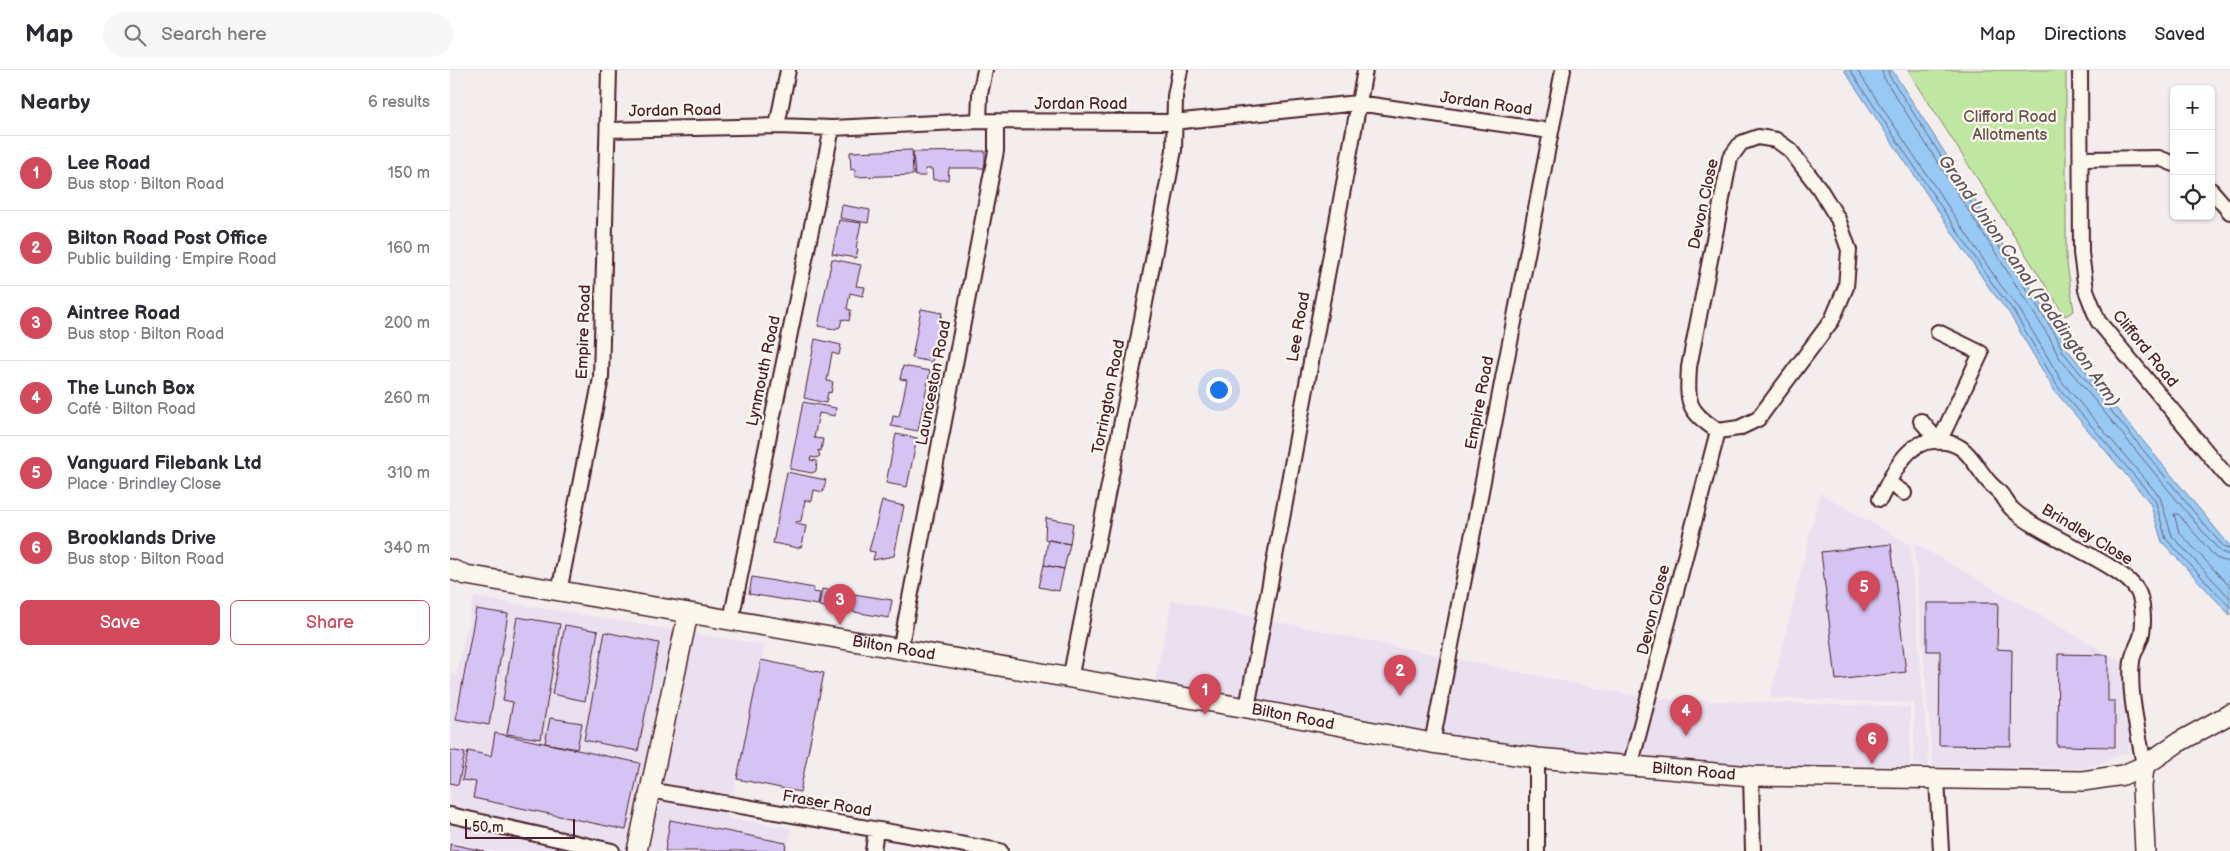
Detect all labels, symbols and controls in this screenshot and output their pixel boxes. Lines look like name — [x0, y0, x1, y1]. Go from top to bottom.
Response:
search box — [103, 12, 453, 57]
text: Map — [25, 20, 73, 49]
icon: search — [121, 21, 149, 49]
text: Search here — [161, 23, 267, 46]
text: Map — [1980, 24, 2016, 45]
text: Directions — [2044, 24, 2126, 45]
text: Saved — [2154, 24, 2205, 45]
map controls — [2170, 85, 2215, 220]
button: + — [2170, 85, 2215, 130]
street label: Jordan Road — [1439, 88, 1533, 120]
text: Nearby — [20, 90, 90, 115]
text: 6 results — [368, 93, 430, 112]
street label: Jordan Road — [1035, 95, 1127, 114]
street label: Jordan Road — [628, 101, 722, 121]
park label: Clifford Road Allotments — [1963, 108, 2057, 145]
button: − — [2170, 130, 2215, 175]
water label: Grand Union Canal (Paddington Arm) — [1934, 151, 2124, 411]
text: Lee Road — [67, 152, 150, 175]
street label: Devon Close — [1685, 156, 1723, 251]
text: 1 — [33, 164, 39, 183]
text: 150 m — [388, 164, 430, 183]
text: Bus stop · Bilton Road — [67, 175, 224, 194]
button: locate — [2170, 175, 2215, 220]
text: Bilton Road Post Office — [67, 227, 267, 250]
text: 2 — [31, 239, 41, 258]
text: 160 m — [387, 239, 430, 258]
text: Public building · Empire Road — [67, 250, 276, 269]
street label: Empire Road — [573, 284, 595, 380]
street label: Lee Road — [1284, 291, 1314, 363]
text: Aintree Road — [67, 302, 180, 325]
street label: Clifford Road — [2108, 307, 2182, 391]
text: 3 — [31, 314, 41, 333]
text: 200 m — [384, 314, 430, 333]
street label: Lynmouth Road — [743, 314, 785, 428]
street label: Launceston Road — [913, 319, 955, 447]
text: Bus stop · Bilton Road — [67, 325, 224, 344]
street label: Torrington Road — [1089, 338, 1129, 456]
street label: Empire Road — [1462, 355, 1498, 451]
text: The Lunch Box — [67, 377, 194, 400]
your location — [1206, 377, 1232, 403]
text: 4 — [31, 389, 41, 408]
text: 260 m — [384, 389, 430, 408]
text: Café · Bilton Road — [67, 400, 196, 419]
text: Vanguard Filebank Ltd — [67, 452, 262, 475]
text: 5 — [31, 464, 41, 483]
text: 310 m — [387, 464, 430, 483]
text: Place · Brindley Close — [67, 475, 221, 494]
street label: Brindley Close — [2038, 500, 2137, 570]
text: Brooklands Drive — [67, 527, 216, 550]
text: 6 — [31, 539, 41, 558]
text: 340 m — [383, 539, 430, 558]
text: Bus stop · Bilton Road — [67, 550, 224, 569]
street label: Devon Close — [1634, 563, 1674, 657]
pin: 5 — [1848, 571, 1880, 612]
pin: 3 — [824, 584, 856, 625]
button: Save — [20, 600, 220, 645]
button: Share — [230, 600, 430, 645]
street label: Bilton Road — [851, 631, 937, 664]
pin: 2 — [1384, 655, 1416, 696]
pin: 1 — [1189, 674, 1221, 715]
pin: 4 — [1670, 695, 1702, 736]
street label: Bilton Road — [1250, 700, 1336, 734]
pin: 6 — [1856, 723, 1888, 764]
street label: Bilton Road — [1651, 758, 1736, 784]
street label: Fraser Road — [781, 787, 873, 821]
scale bar — [465, 816, 575, 839]
text: 50 m — [472, 819, 504, 836]

